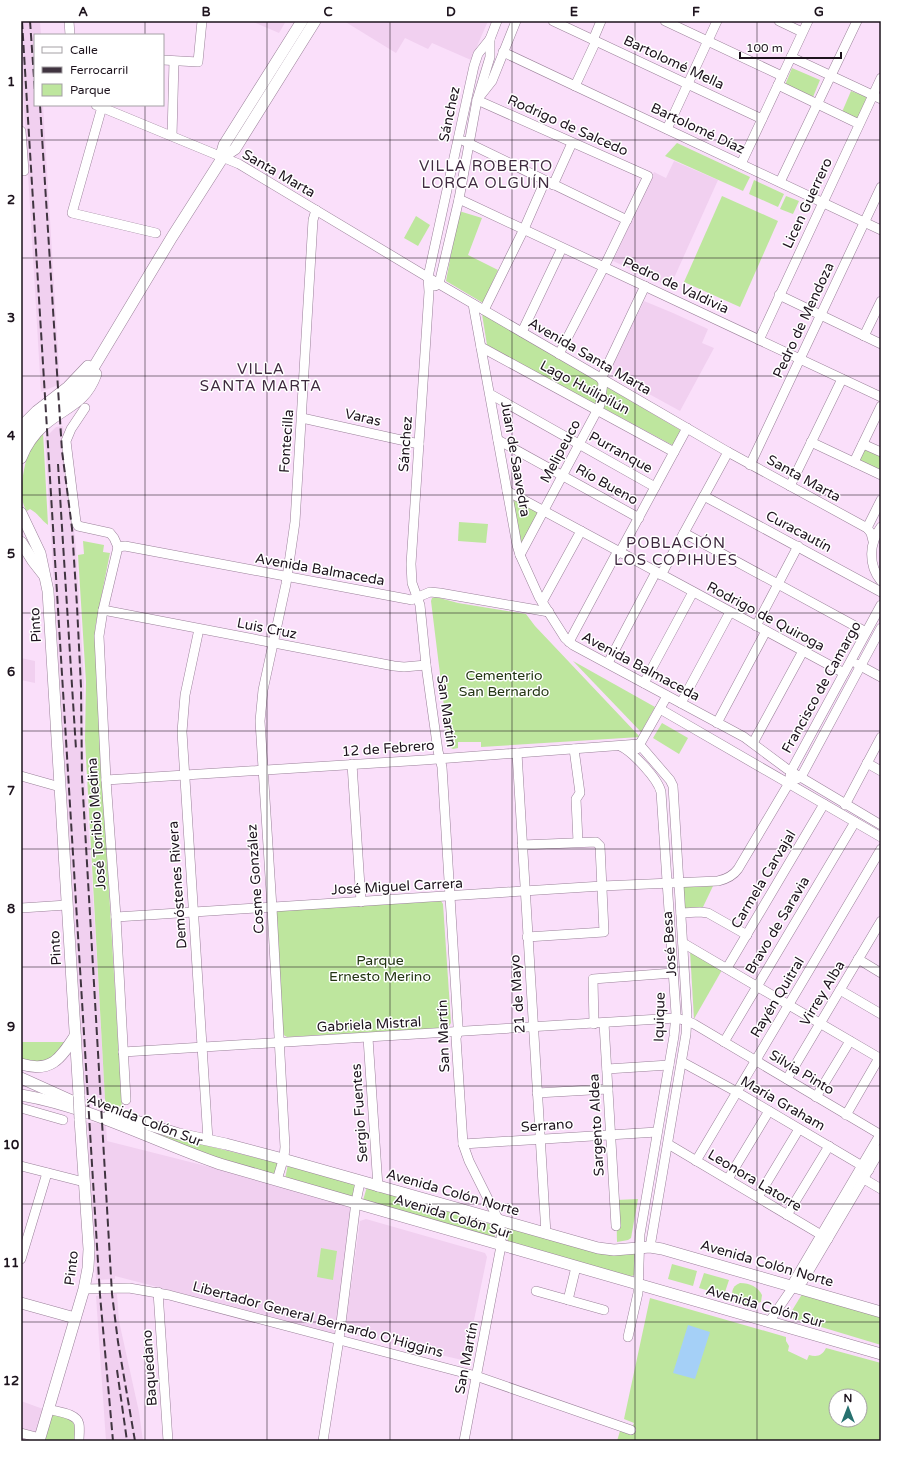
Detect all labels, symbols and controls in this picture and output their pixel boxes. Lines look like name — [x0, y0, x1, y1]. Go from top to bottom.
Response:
text: A — [78, 4, 88, 20]
text: B — [201, 4, 211, 20]
text: C — [323, 4, 333, 20]
text: D — [446, 4, 456, 20]
text: E — [570, 4, 578, 20]
text: F — [692, 4, 700, 20]
text: G — [814, 4, 824, 20]
street label: Bartolomé Mella — [621, 32, 727, 93]
legend — [34, 34, 164, 106]
scale bar — [740, 34, 841, 60]
text: 100 m — [746, 41, 783, 55]
text: Calle — [70, 43, 98, 57]
text: Ferrocarril — [70, 63, 128, 77]
text: 1 — [7, 74, 15, 90]
text: Parque — [70, 83, 111, 97]
street label: Sánchez — [435, 85, 464, 143]
street label: Rodrigo de Salcedo — [505, 91, 631, 160]
street label: Bartolomé Díaz — [648, 99, 748, 158]
street label: Santa Marta — [239, 146, 318, 201]
street label: Licen Guerrero — [779, 155, 836, 251]
district label: VILLA ROBERTO LORCA OLGUÍN — [419, 157, 553, 192]
text: 2 — [7, 192, 15, 208]
street label: Pedro de Valdivia — [620, 253, 732, 317]
street label: Pedro de Mendoza — [769, 260, 838, 381]
text: 3 — [7, 310, 15, 326]
street label: Avenida Santa Marta — [525, 314, 654, 399]
street label: Lago Huilipilún — [537, 357, 633, 418]
district label: VILLA SANTA MARTA — [200, 360, 322, 395]
street label: Juan de Saavedra — [497, 400, 534, 518]
street label: Varas — [343, 405, 383, 430]
street label: Fontecilla — [276, 409, 297, 473]
street label: Sánchez — [395, 416, 416, 473]
street label: Melipeuco — [537, 417, 584, 486]
text: 4 — [7, 428, 16, 444]
street label: Purranque — [586, 428, 656, 477]
street label: Santa Marta — [764, 451, 844, 506]
street label: Río Bueno — [573, 460, 641, 509]
street label: Curacautín — [763, 507, 835, 556]
district label: POBLACIÓN LOS COPIHUES — [614, 534, 738, 569]
text: 5 — [7, 546, 15, 562]
street label: Avenida Balmaceda — [254, 550, 386, 589]
street label: Rodrigo de Quiroga — [704, 578, 828, 655]
street label: Pinto — [26, 607, 45, 643]
street label: Luis Cruz — [235, 614, 298, 643]
street label: Francisco de Camargo — [778, 618, 865, 756]
street label: Avenida Balmaceda — [579, 628, 703, 705]
text: 6 — [7, 664, 15, 680]
park label: Cementerio San Bernardo — [459, 667, 549, 700]
street label: San Martín — [433, 674, 460, 748]
street label: 12 de Febrero — [341, 737, 435, 760]
street label: José Toribio Medina — [83, 757, 110, 891]
text: 7 — [7, 783, 15, 799]
street label: Demóstenes Rivera — [165, 820, 190, 949]
street label: Cosme González — [243, 823, 268, 934]
street label: Carmela Carvajal — [727, 827, 800, 932]
street label: Bravo de Saravia — [742, 873, 813, 977]
street label: José Miguel Carrera — [331, 875, 463, 898]
text: 8 — [7, 901, 15, 917]
street label: José Besa — [659, 911, 680, 977]
street label: Pinto — [46, 930, 65, 966]
park label: Parque Ernesto Merino — [329, 952, 431, 985]
street label: 21 de Mayo — [506, 954, 529, 1034]
street label: Rayén Quitral — [747, 954, 808, 1040]
street label: Virrey Alba — [796, 958, 849, 1029]
street label: Iquique — [650, 992, 669, 1042]
street label: San Martín — [434, 999, 453, 1073]
street label: Gabriela Mistral — [316, 1013, 422, 1036]
text: 9 — [7, 1019, 15, 1035]
street label: Silvia Pinto — [766, 1046, 837, 1098]
street label: Sergio Fuentes — [348, 1063, 371, 1163]
street label: María Graham — [737, 1072, 828, 1135]
street label: Sargento Aldea — [585, 1073, 608, 1177]
street label: Avenida Colón Sur — [85, 1091, 205, 1151]
street label: Serrano — [520, 1115, 574, 1136]
text: 10 — [3, 1137, 19, 1153]
street label: Leonora Latorre — [705, 1146, 805, 1215]
street label: Avenida Colón Norte — [384, 1165, 522, 1220]
street label: Avenida Colón Sur — [392, 1190, 514, 1243]
street label: Avenida Colón Norte — [698, 1236, 836, 1291]
street label: Pinto — [61, 1250, 82, 1286]
text: 11 — [3, 1255, 19, 1271]
street label: Libertador General Bernardo O'Higgins — [191, 1278, 445, 1361]
street label: Avenida Colón Sur — [704, 1281, 827, 1332]
street label: San Martín — [451, 1321, 482, 1395]
street label: Baquedano — [138, 1329, 161, 1407]
text: 12 — [3, 1373, 19, 1389]
north arrow — [828, 1388, 868, 1428]
text: N — [844, 1392, 852, 1405]

